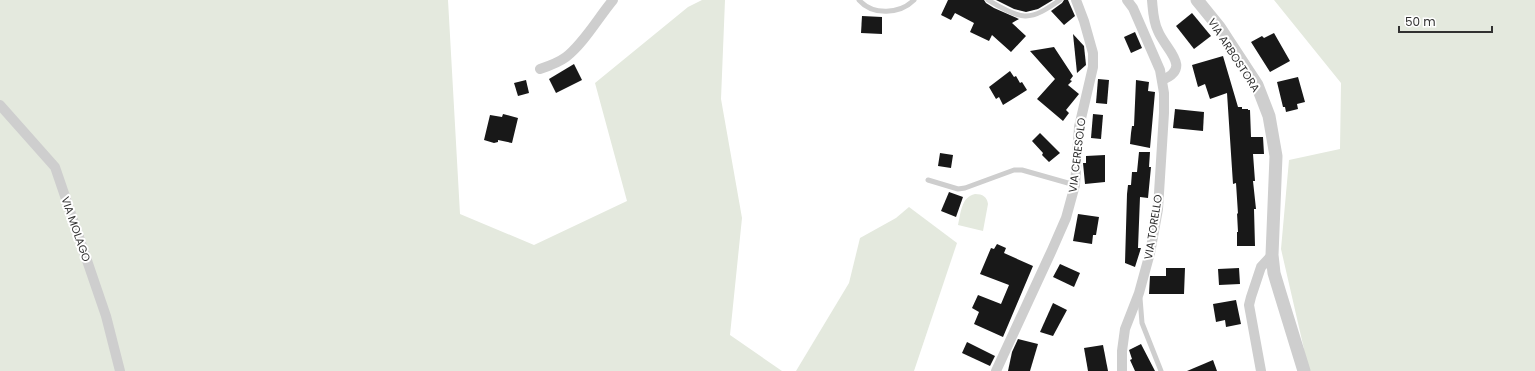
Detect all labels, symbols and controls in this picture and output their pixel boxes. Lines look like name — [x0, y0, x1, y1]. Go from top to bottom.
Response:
scale bar — [1399, 8, 1492, 34]
text: 50 m — [1405, 13, 1436, 30]
street label: VIA ARBOSTORA — [1204, 15, 1264, 96]
street label: VIA CERESOLO — [1064, 116, 1090, 193]
street label: VIA TORELLO — [1140, 193, 1166, 261]
street label: VIA MOLAGO — [57, 194, 95, 264]

